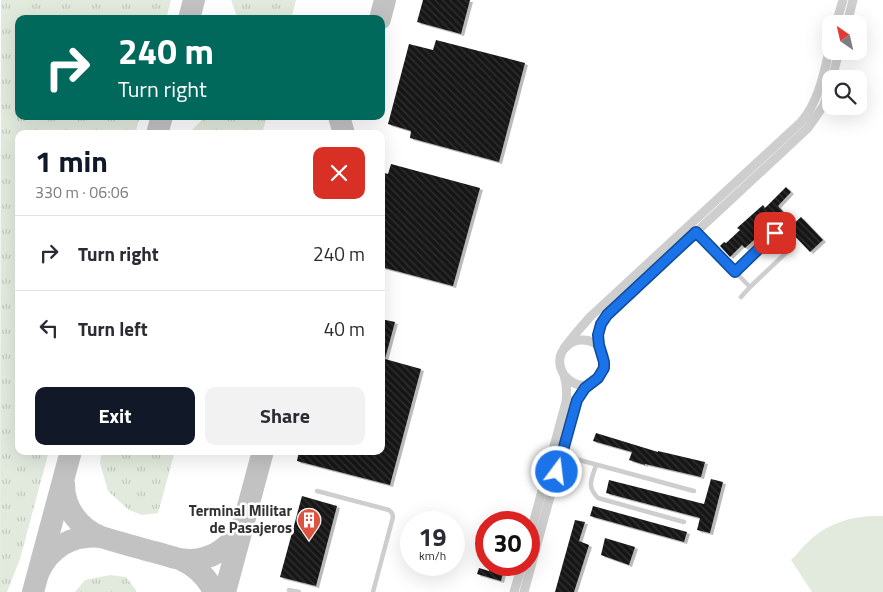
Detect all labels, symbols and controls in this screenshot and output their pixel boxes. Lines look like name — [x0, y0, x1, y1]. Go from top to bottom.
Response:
north arrow — [822, 15, 868, 60]
map controls — [822, 15, 867, 115]
text: 240 m — [118, 24, 214, 78]
icon: right — [35, 35, 100, 100]
button: search — [822, 70, 867, 115]
text: Turn right — [118, 72, 207, 106]
text: 1 min — [35, 138, 108, 184]
button: close — [313, 147, 365, 199]
text: 330 m · 06:06 — [35, 180, 129, 204]
pin — [754, 212, 796, 254]
icon: arrive — [761, 219, 789, 247]
icon: right — [35, 239, 63, 267]
text: Turn right — [78, 239, 159, 268]
text: 240 m — [313, 239, 365, 268]
icon: left — [35, 314, 63, 342]
text: Turn left — [78, 314, 148, 343]
text: 40 m — [324, 314, 365, 343]
button: Exit — [35, 387, 195, 445]
button: Share — [205, 387, 365, 445]
position arrow — [530, 445, 582, 497]
place label: Terminal Militar de Pasajeros — [189, 499, 292, 539]
building icon: Terminal Militar de Pasajeros — [296, 507, 322, 541]
speed limit sign: 30 — [475, 511, 540, 576]
text: 19 — [418, 518, 447, 556]
text: km/h — [419, 546, 446, 565]

